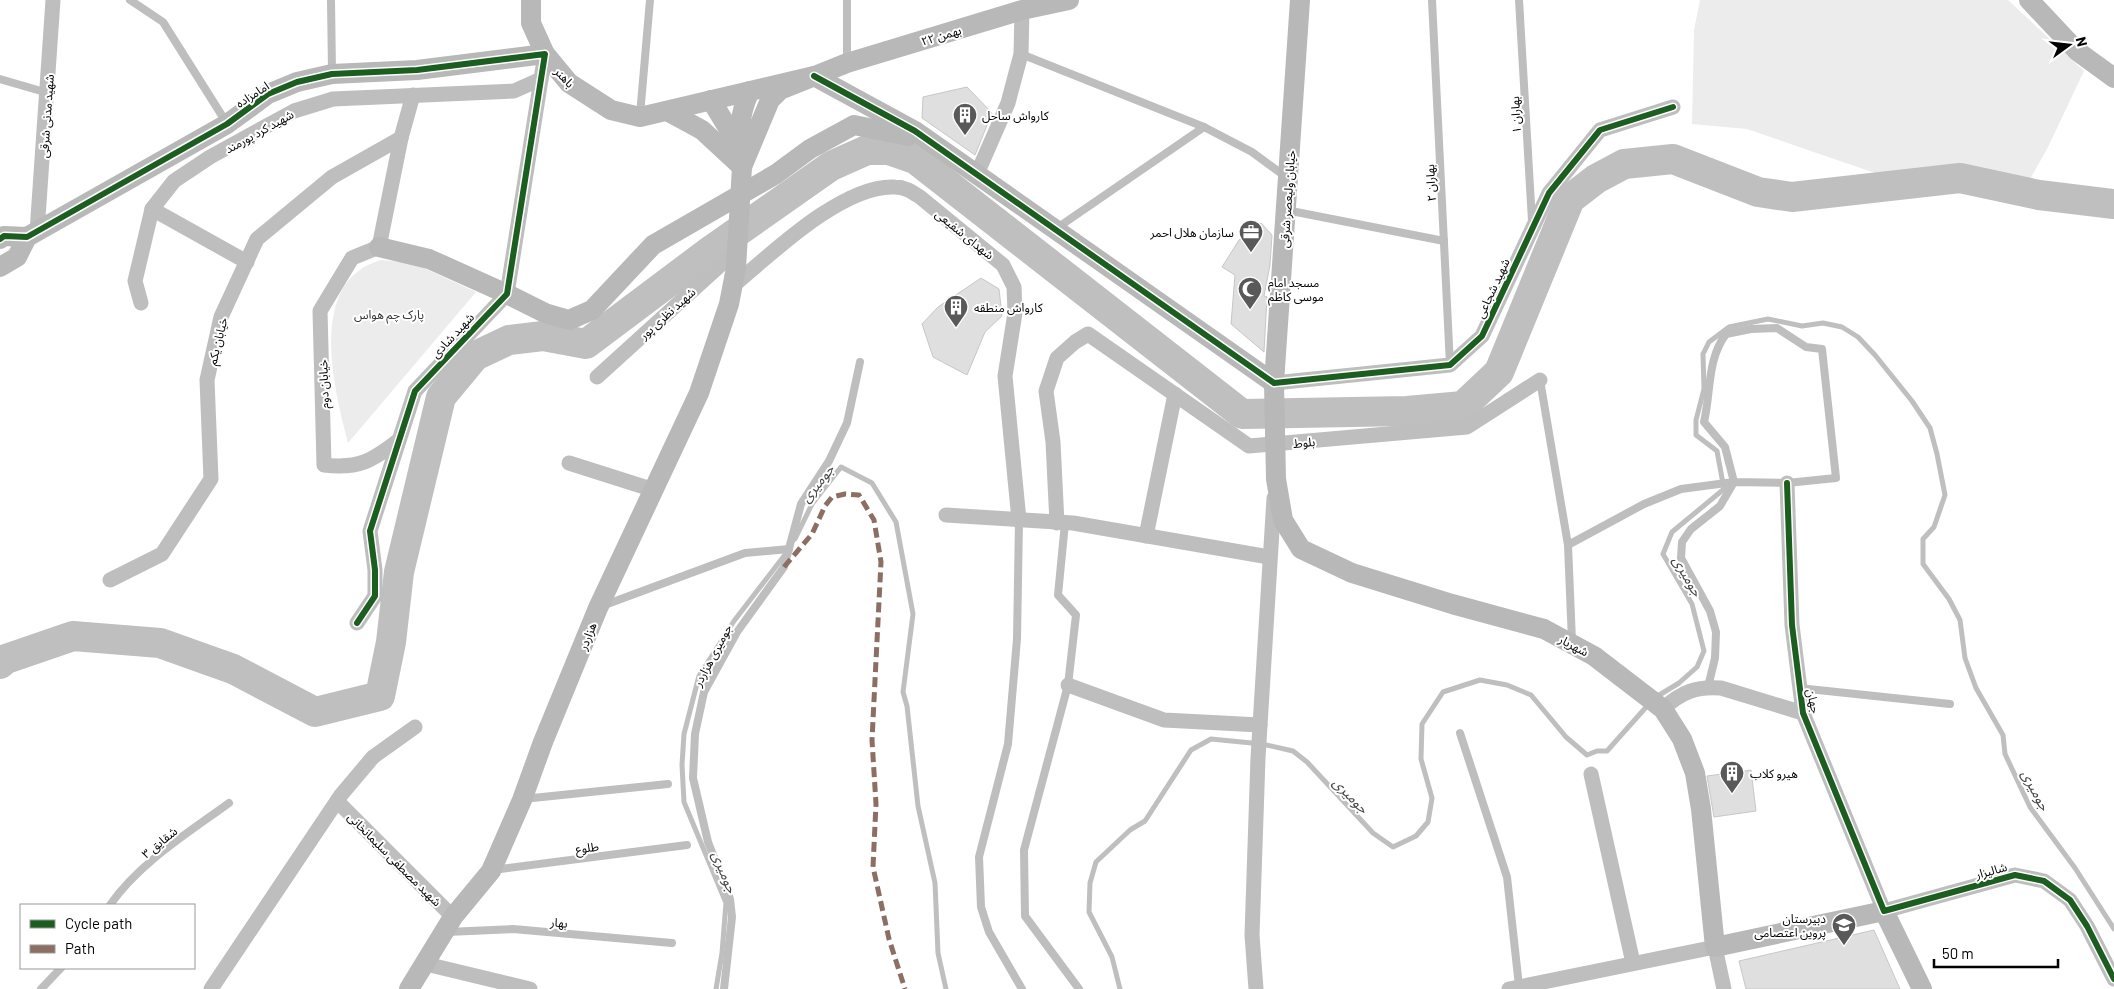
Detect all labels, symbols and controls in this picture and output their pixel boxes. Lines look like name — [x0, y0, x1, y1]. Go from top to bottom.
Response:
north arrow — [2044, 20, 2094, 70]
street label: ۲۲ بهمن — [919, 22, 963, 49]
text: N — [2073, 35, 2091, 48]
street label: باهنر — [551, 63, 578, 91]
street label: شهید مدنی شرقی — [36, 74, 57, 158]
street label: امامزاده — [233, 78, 272, 111]
street label: بهاران ۱ — [1507, 96, 1524, 134]
building icon: کارواش ساحل — [952, 102, 978, 136]
street label: شهید کرد پورمند — [222, 106, 297, 157]
place label: کارواش ساحل — [982, 108, 1050, 123]
street label: خیابان ولیعصر شرقی — [1277, 150, 1298, 249]
street label: بهاران ۲ — [1422, 164, 1439, 202]
street label: شهدای شفیعی — [932, 206, 997, 263]
office icon: سازمان هلال احمر — [1238, 219, 1264, 253]
place label: سازمان هلال احمر — [1149, 225, 1234, 240]
street label: شهید شجاعی — [1472, 256, 1513, 320]
place label: مسجد امام موسی کاظم — [1268, 275, 1324, 306]
mosque icon: مسجد امام موسی کاظم — [1237, 276, 1263, 310]
street label: شهید نظری پور — [635, 284, 699, 344]
building icon: کارواش منطقه — [943, 294, 969, 328]
place label: کارواش منطقه — [974, 300, 1044, 315]
park label: پارک چم هواس — [354, 307, 424, 324]
street label: شهید شادی — [428, 310, 477, 361]
street label: خیابان یکم — [204, 316, 233, 367]
street label: خیابان دوم — [315, 359, 334, 409]
street label: بلوط — [1292, 434, 1316, 451]
water label: جومیری — [797, 460, 839, 506]
water label: جومیری — [1669, 553, 1707, 600]
street label: هزاردر — [575, 620, 600, 653]
street label: جومیری هزاردر — [689, 622, 735, 690]
street label: شهریار — [1555, 631, 1591, 659]
street label: جهان — [1803, 687, 1824, 715]
building icon: هیرو کلاب — [1719, 760, 1745, 794]
place label: هیرو کلاب — [1750, 766, 1798, 781]
water label: جومیری — [2017, 767, 2054, 814]
water label: جومیری — [1329, 773, 1373, 818]
street label: شهید مصطفی سلیمانخانی — [345, 809, 445, 909]
street label: شقایق ۳ — [139, 824, 181, 862]
street label: طلوع — [574, 839, 600, 858]
water label: جومیری — [708, 849, 741, 896]
street label: شالیزار — [1973, 859, 2009, 882]
legend — [20, 904, 195, 969]
place label: دبیرستان پروین اعتصامی — [1754, 911, 1826, 941]
school or university icon: دبیرستان پروین اعتصامی — [1831, 912, 1857, 946]
text: Cycle path — [65, 914, 132, 932]
street label: بهار — [549, 914, 568, 931]
scale bar — [1934, 936, 2058, 968]
text: Path — [65, 939, 95, 957]
text: 50 m — [1942, 944, 1974, 962]

